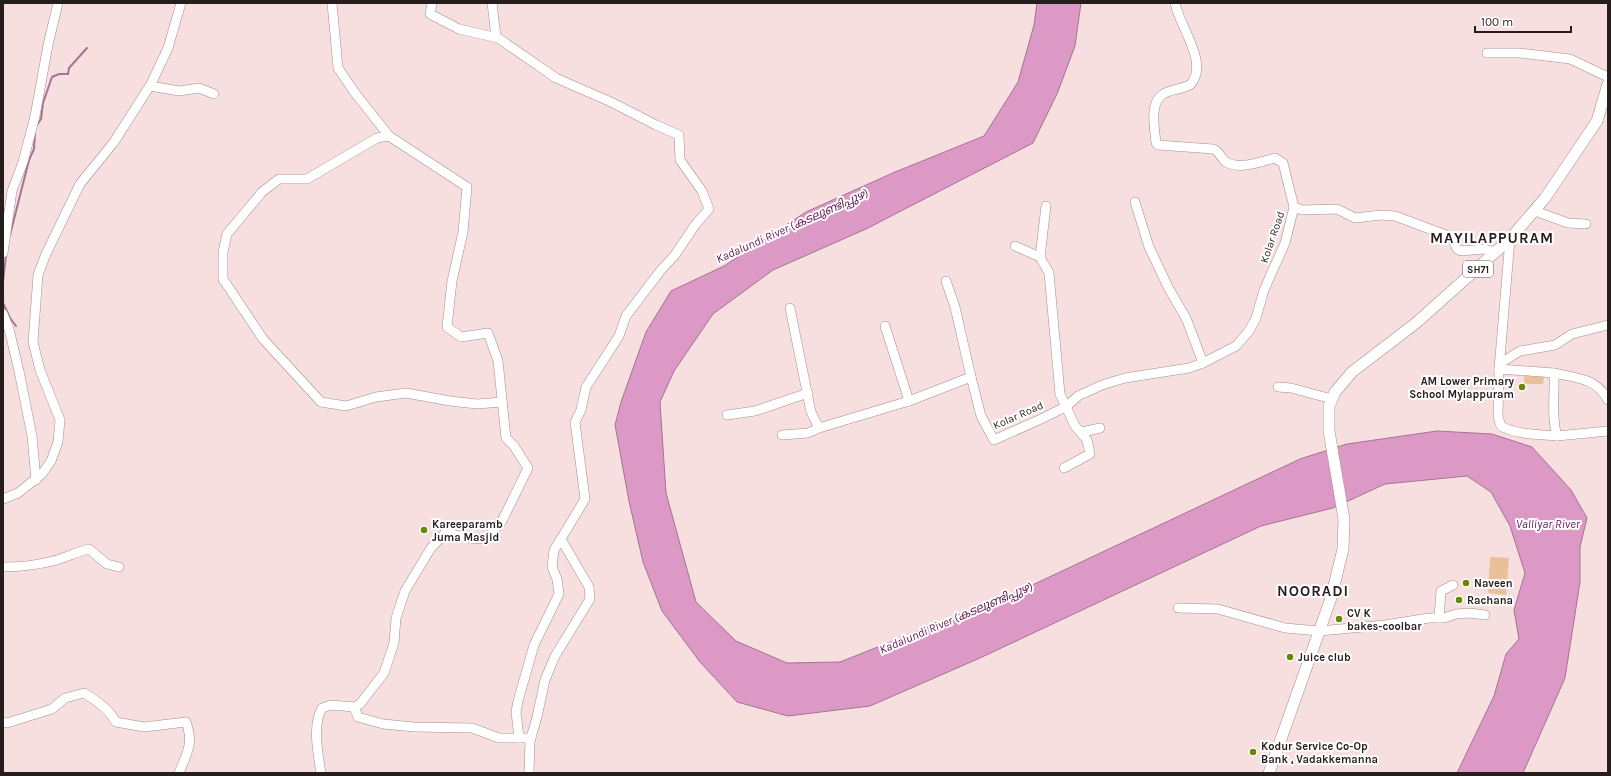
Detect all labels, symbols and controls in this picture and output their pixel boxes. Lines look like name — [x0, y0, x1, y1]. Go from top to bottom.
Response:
scale bar — [1475, 8, 1571, 34]
text: 100 m — [1481, 15, 1513, 29]
water label: Kadalundi River (കടലുണ്ടിപ്പുഴ) — [714, 186, 871, 267]
street label: Kolar Road — [1258, 210, 1287, 265]
district label: MAYILAPPURAM — [1430, 229, 1554, 247]
road number: SH71 — [1463, 261, 1493, 277]
place label: AM Lower Primary School Mylappuram — [1409, 375, 1514, 401]
marker: AM Lower Primary School Mylappuram — [1517, 382, 1527, 392]
street label: Kolar Road — [991, 399, 1045, 432]
water label: Valliyar River — [1516, 517, 1581, 531]
place label: Kareeparamb Juma Masjid — [432, 518, 503, 544]
marker: Kareeparamb Juma Masjid — [419, 525, 429, 535]
place label: Naveen — [1474, 577, 1513, 590]
marker: Naveen — [1461, 578, 1471, 588]
water label: Kadalundi River (കടലുണ്ടിപ്പുഴ) — [877, 579, 1035, 658]
district label: NOORADI — [1277, 582, 1349, 600]
place label: Rachana — [1467, 594, 1513, 607]
marker: Rachana — [1454, 595, 1464, 605]
place label: CV K bakes-coolbar — [1347, 607, 1422, 633]
marker: CV K bakes-coolbar — [1334, 614, 1344, 624]
place label: Juice club — [1298, 651, 1351, 664]
marker: Juice club — [1285, 652, 1295, 662]
place label: Kodur Service Co-Op Bank , Vadakkemanna — [1261, 740, 1378, 766]
marker: Kodur Service Co-Op Bank , Vadakkemanna — [1248, 747, 1258, 757]

